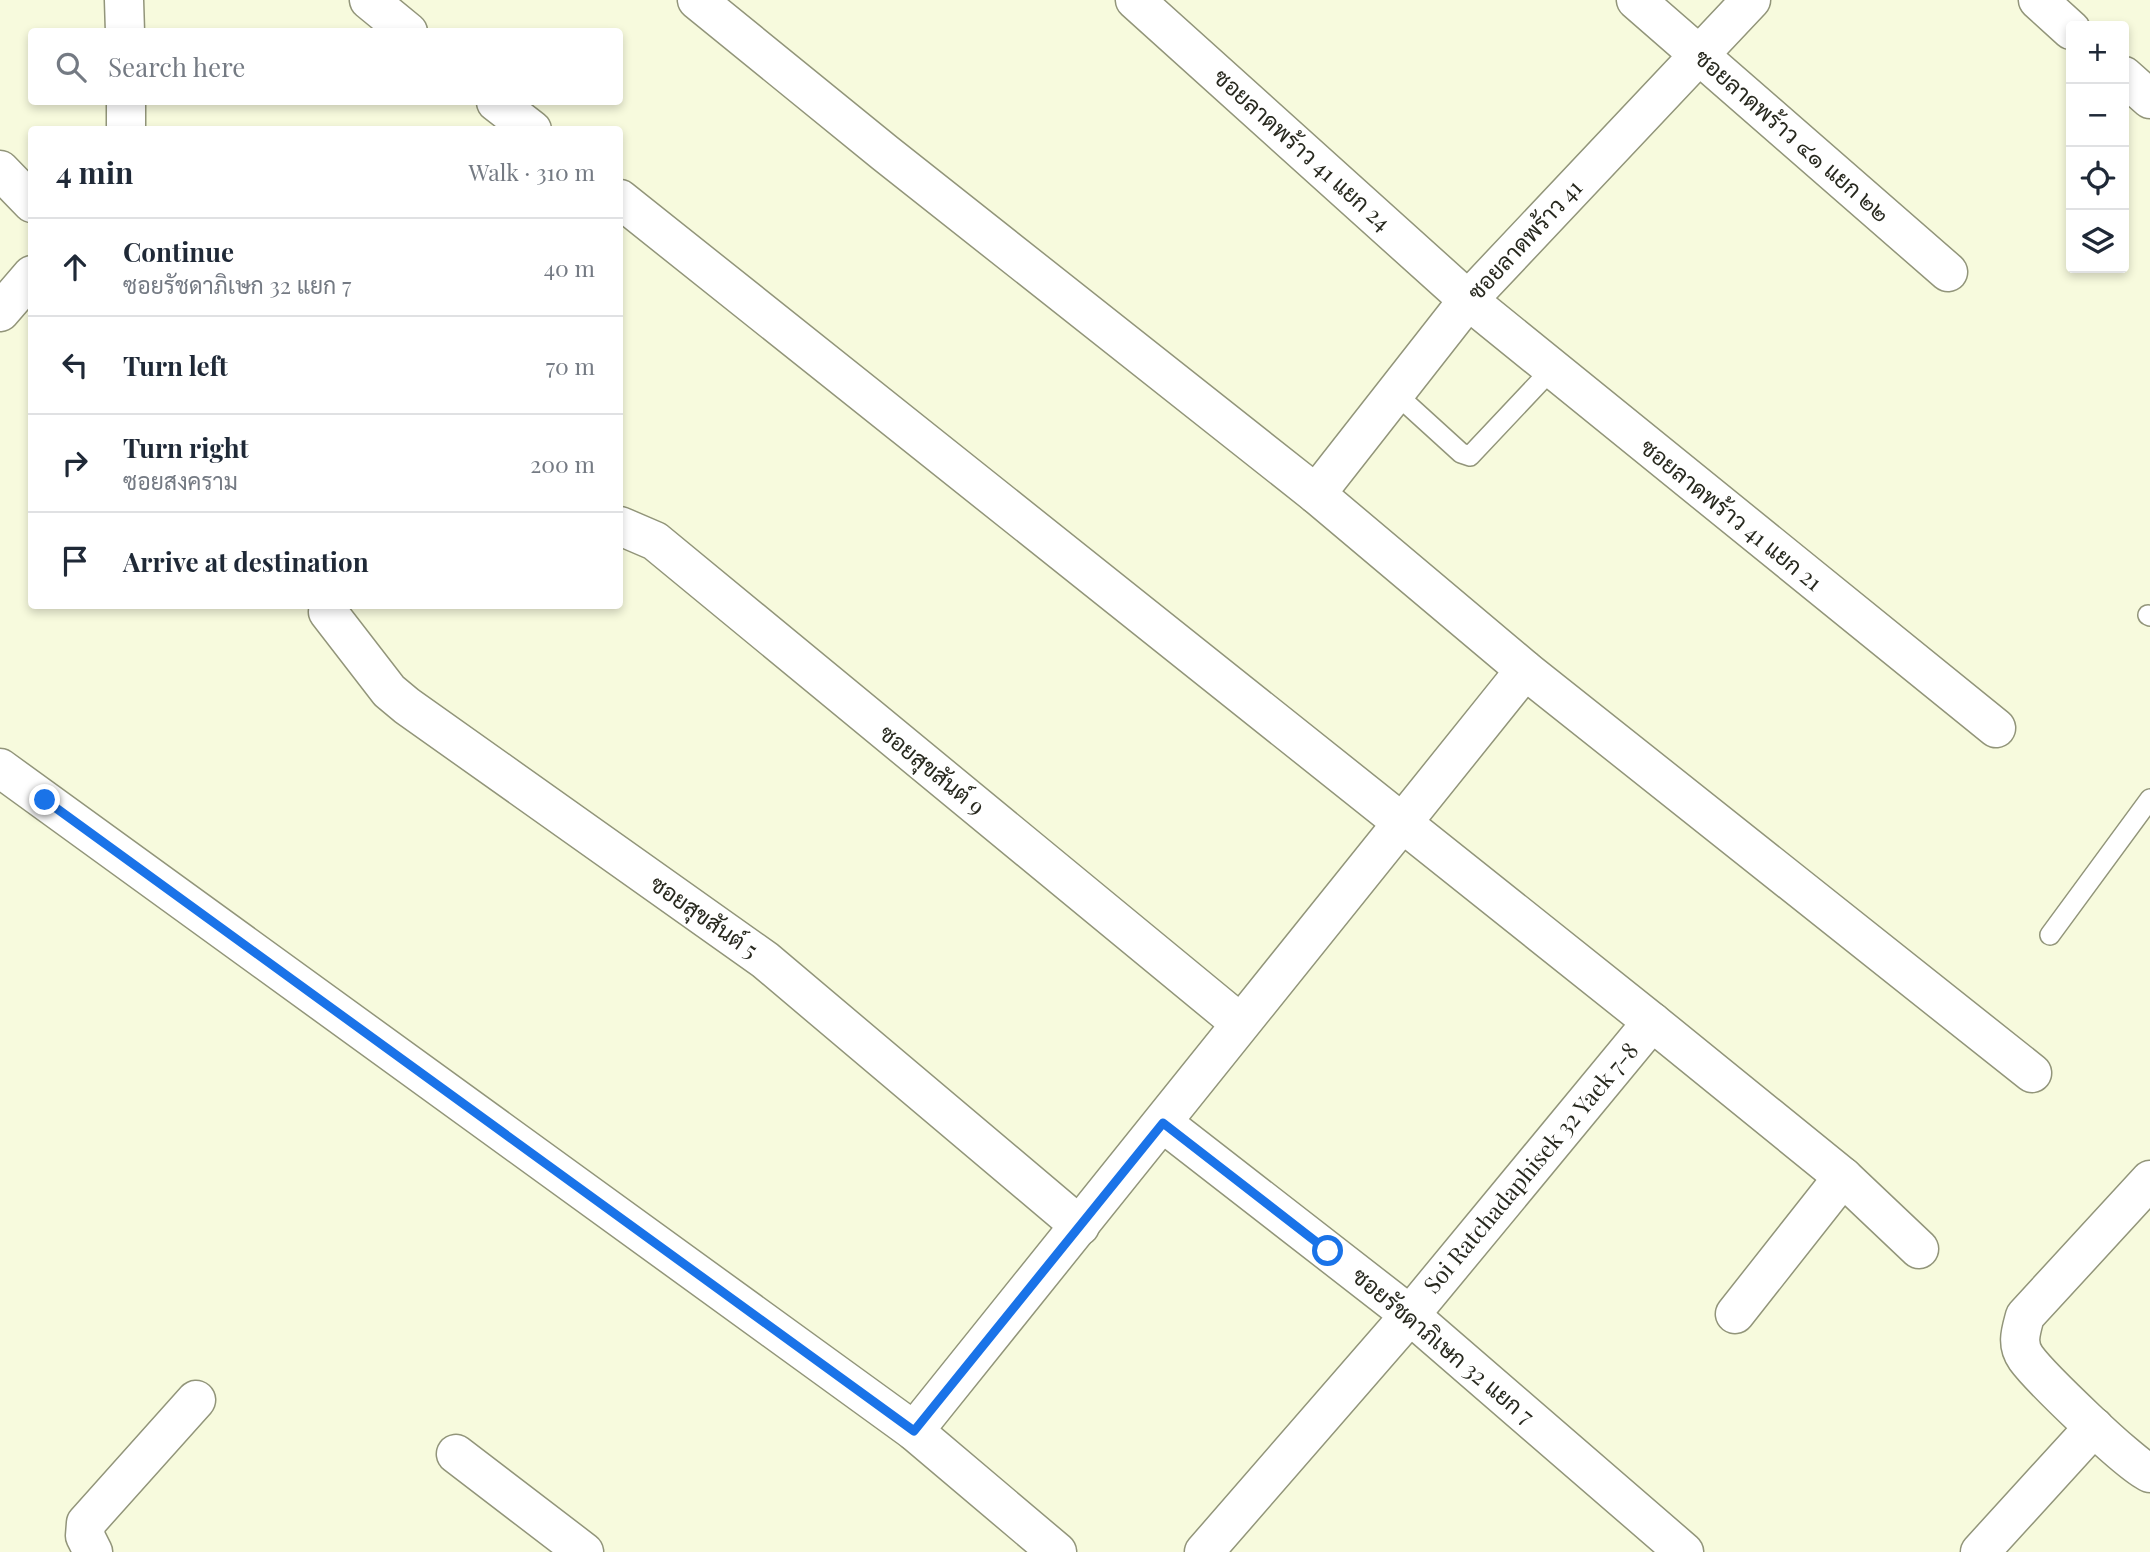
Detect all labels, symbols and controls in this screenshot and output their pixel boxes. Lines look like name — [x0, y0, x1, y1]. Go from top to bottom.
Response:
map controls — [2066, 21, 2129, 273]
button: + — [2066, 21, 2129, 84]
search box — [28, 28, 623, 105]
street label: ซอยลาดพร้าว ๔๑ แยก ๒๒ — [1689, 41, 1897, 228]
icon: search — [52, 48, 90, 86]
text: Search here — [108, 49, 245, 84]
street label: ซอยลาดพร้าว 41 แยก 24 — [1208, 61, 1398, 237]
button: − — [2066, 84, 2129, 147]
button: locate — [2066, 147, 2129, 210]
text: 4 min — [56, 152, 134, 192]
text: Walk · 310 m — [469, 156, 595, 187]
street label: ซอยลาดพร้าว 41 — [1460, 171, 1588, 306]
button: layers — [2066, 210, 2129, 273]
text: Continue — [123, 234, 234, 269]
icon: ahead — [56, 248, 94, 286]
text: 40 m — [544, 252, 595, 283]
text: ซอยรัชดาภิเษก 32 แยก 7 — [123, 269, 351, 300]
icon: left — [56, 346, 94, 384]
text: Turn left — [123, 348, 228, 383]
text: 70 m — [546, 350, 595, 381]
text: Turn right — [123, 430, 249, 465]
street label: ซอยลาดพร้าว 41 แยก 21 — [1635, 431, 1830, 597]
icon: right — [56, 444, 94, 482]
text: 200 m — [530, 448, 595, 479]
text: ซอยสงคราม — [123, 465, 238, 496]
icon: arrive — [56, 542, 94, 580]
text: Arrive at destination — [123, 544, 369, 579]
street label: ซอยสุขสันต์ 9 — [872, 717, 992, 822]
route end — [29, 784, 60, 815]
street label: ซอยสุขสันต์ 5 — [644, 867, 765, 966]
street label: Soi Ratchadaphisek 32 Yaek 7-8 — [1416, 1035, 1644, 1299]
route start — [1312, 1235, 1343, 1266]
street label: ซอยรัชดาภิเษก 32 แยก 7 — [1347, 1260, 1542, 1431]

